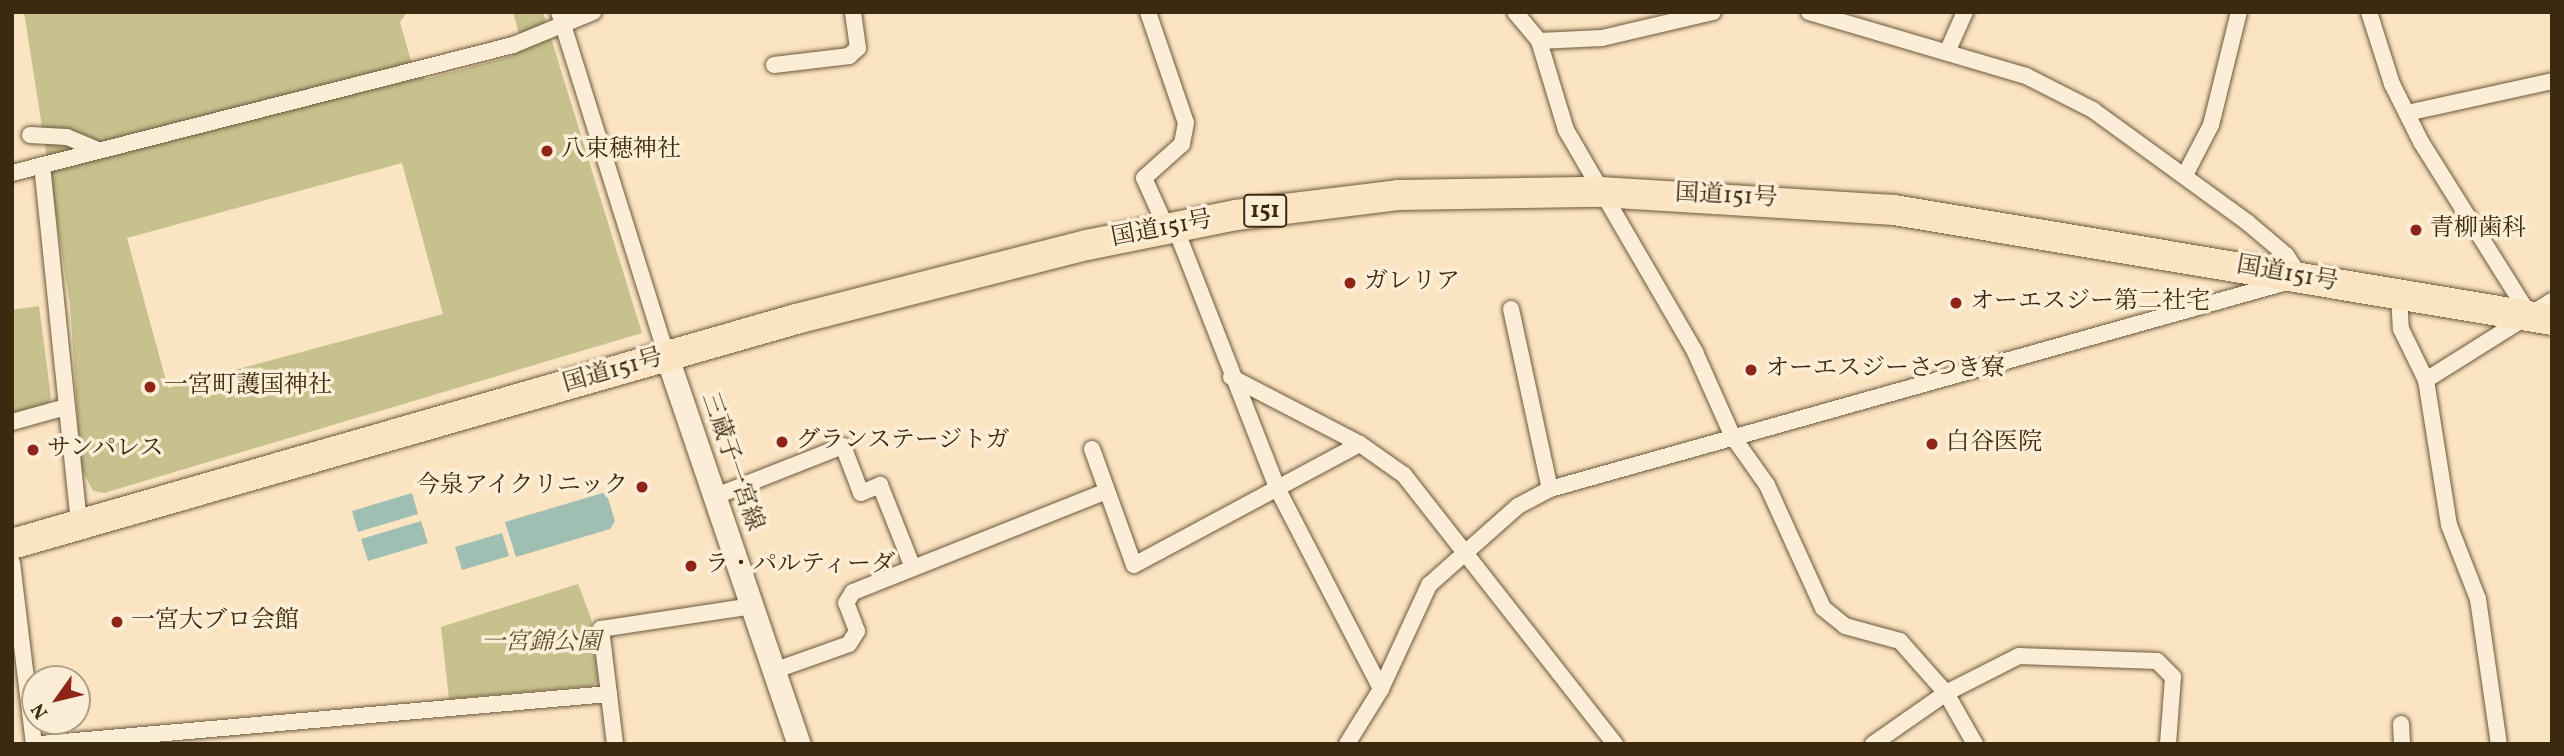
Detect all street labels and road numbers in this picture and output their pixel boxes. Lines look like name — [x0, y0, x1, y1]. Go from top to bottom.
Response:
street label: 国道151号 — [1674, 180, 1778, 214]
road number: 151 — [1242, 192, 1288, 230]
street label: 国道151号 — [1109, 206, 1215, 254]
street label: 国道151号 — [2234, 252, 2340, 298]
street label: 国道151号 — [560, 344, 666, 400]
street label: 三蔵子一宮線 — [694, 389, 768, 535]

